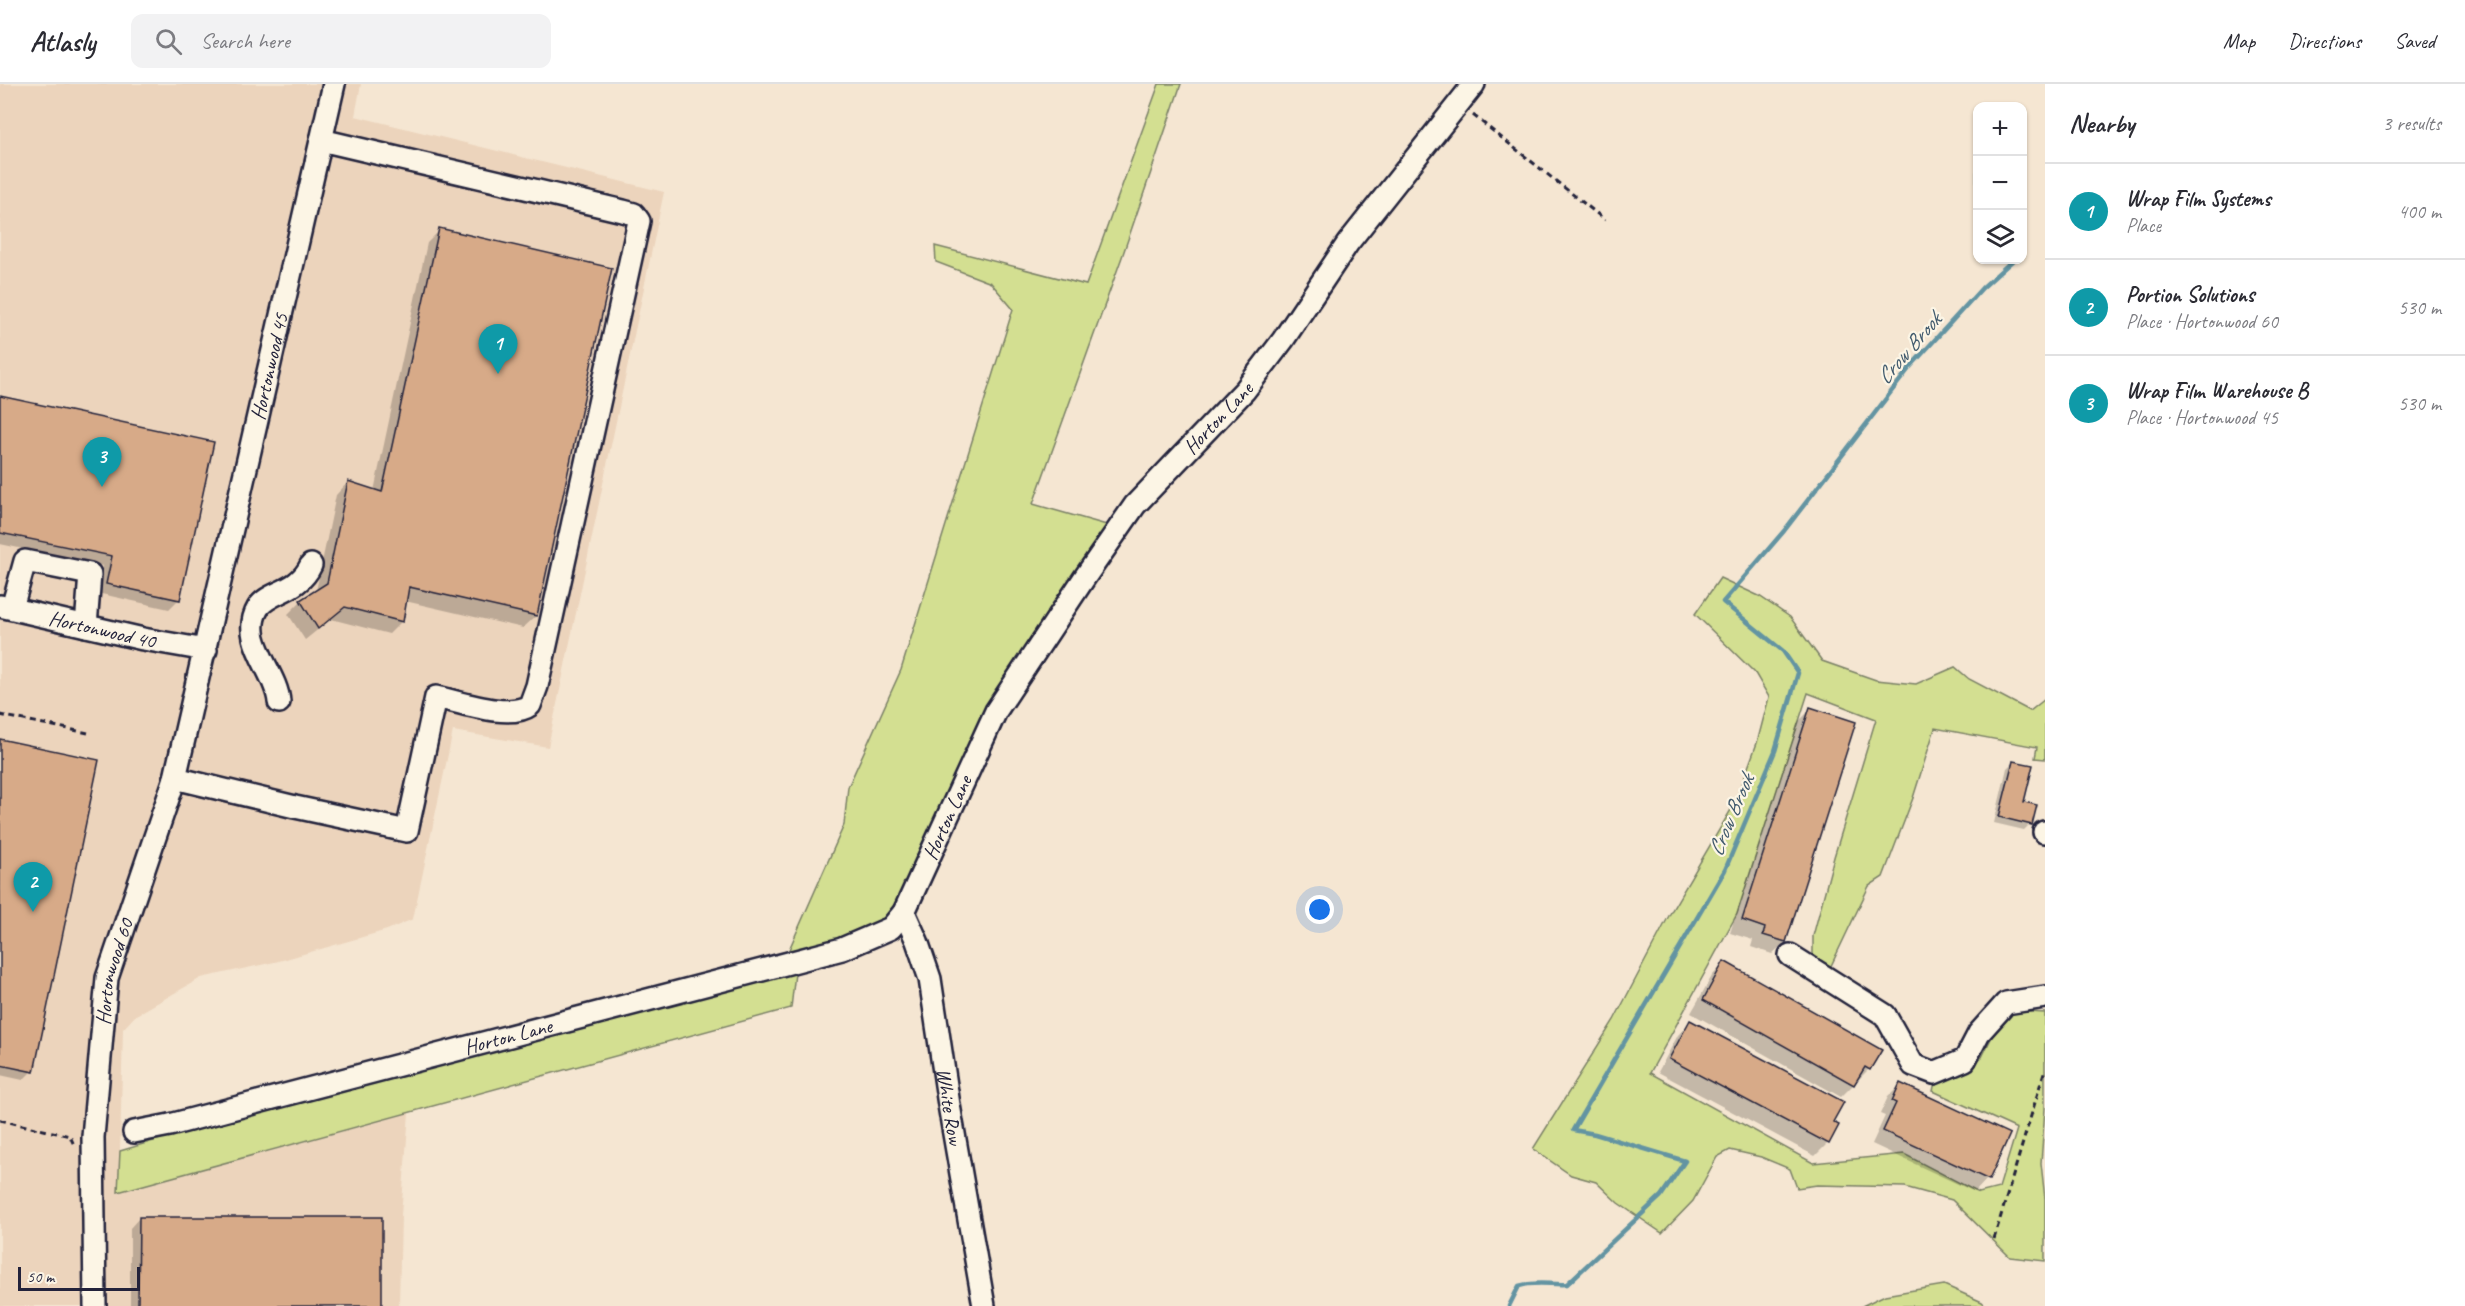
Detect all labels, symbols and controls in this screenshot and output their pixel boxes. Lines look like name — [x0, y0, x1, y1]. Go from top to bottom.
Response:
search box — [131, 14, 551, 68]
text: Atlasly — [30, 24, 95, 59]
icon: search — [152, 25, 185, 58]
text: Search here — [200, 27, 290, 55]
text: Map — [2223, 28, 2255, 54]
text: Directions — [2288, 28, 2361, 54]
text: Saved — [2394, 28, 2435, 54]
map controls — [1973, 102, 2027, 264]
button: + — [1973, 102, 2027, 156]
text: Nearby — [2069, 107, 2134, 140]
text: 3 results — [2382, 111, 2441, 136]
button: − — [1973, 156, 2027, 210]
text: Wrap Film Systems — [2126, 185, 2271, 213]
text: 1 — [2084, 199, 2093, 224]
text: 400 m — [2398, 199, 2441, 224]
button: layers — [1973, 210, 2027, 264]
text: Place — [2126, 213, 2161, 238]
text: Portion Solutions — [2126, 281, 2255, 309]
text: 2 — [2084, 295, 2093, 320]
text: 530 m — [2398, 295, 2441, 320]
water label: Crow Brook — [1870, 304, 1950, 390]
street label: Hortonwood 45 — [244, 309, 294, 422]
text: Place · Hortonwood 60 — [2126, 309, 2278, 334]
pin: 1 — [478, 324, 518, 374]
street label: Horton Lane — [1178, 376, 1260, 460]
text: Wrap Film Warehouse B — [2126, 377, 2308, 405]
text: 3 — [2084, 391, 2093, 416]
text: 530 m — [2398, 391, 2441, 416]
text: Place · Hortonwood 45 — [2126, 405, 2278, 430]
pin: 3 — [82, 438, 122, 487]
street label: Hortonwood 40 — [46, 605, 159, 654]
water label: Crow Brook — [1701, 767, 1762, 860]
street label: Horton Lane — [917, 770, 979, 864]
pin: 2 — [14, 862, 52, 912]
your location — [1305, 895, 1334, 924]
street label: Hortonwood 60 — [90, 914, 140, 1026]
street label: Horton Lane — [461, 1012, 557, 1060]
street label: White Row — [931, 1067, 969, 1149]
scale bar — [18, 1264, 140, 1292]
text: 50 m — [27, 1267, 54, 1287]

